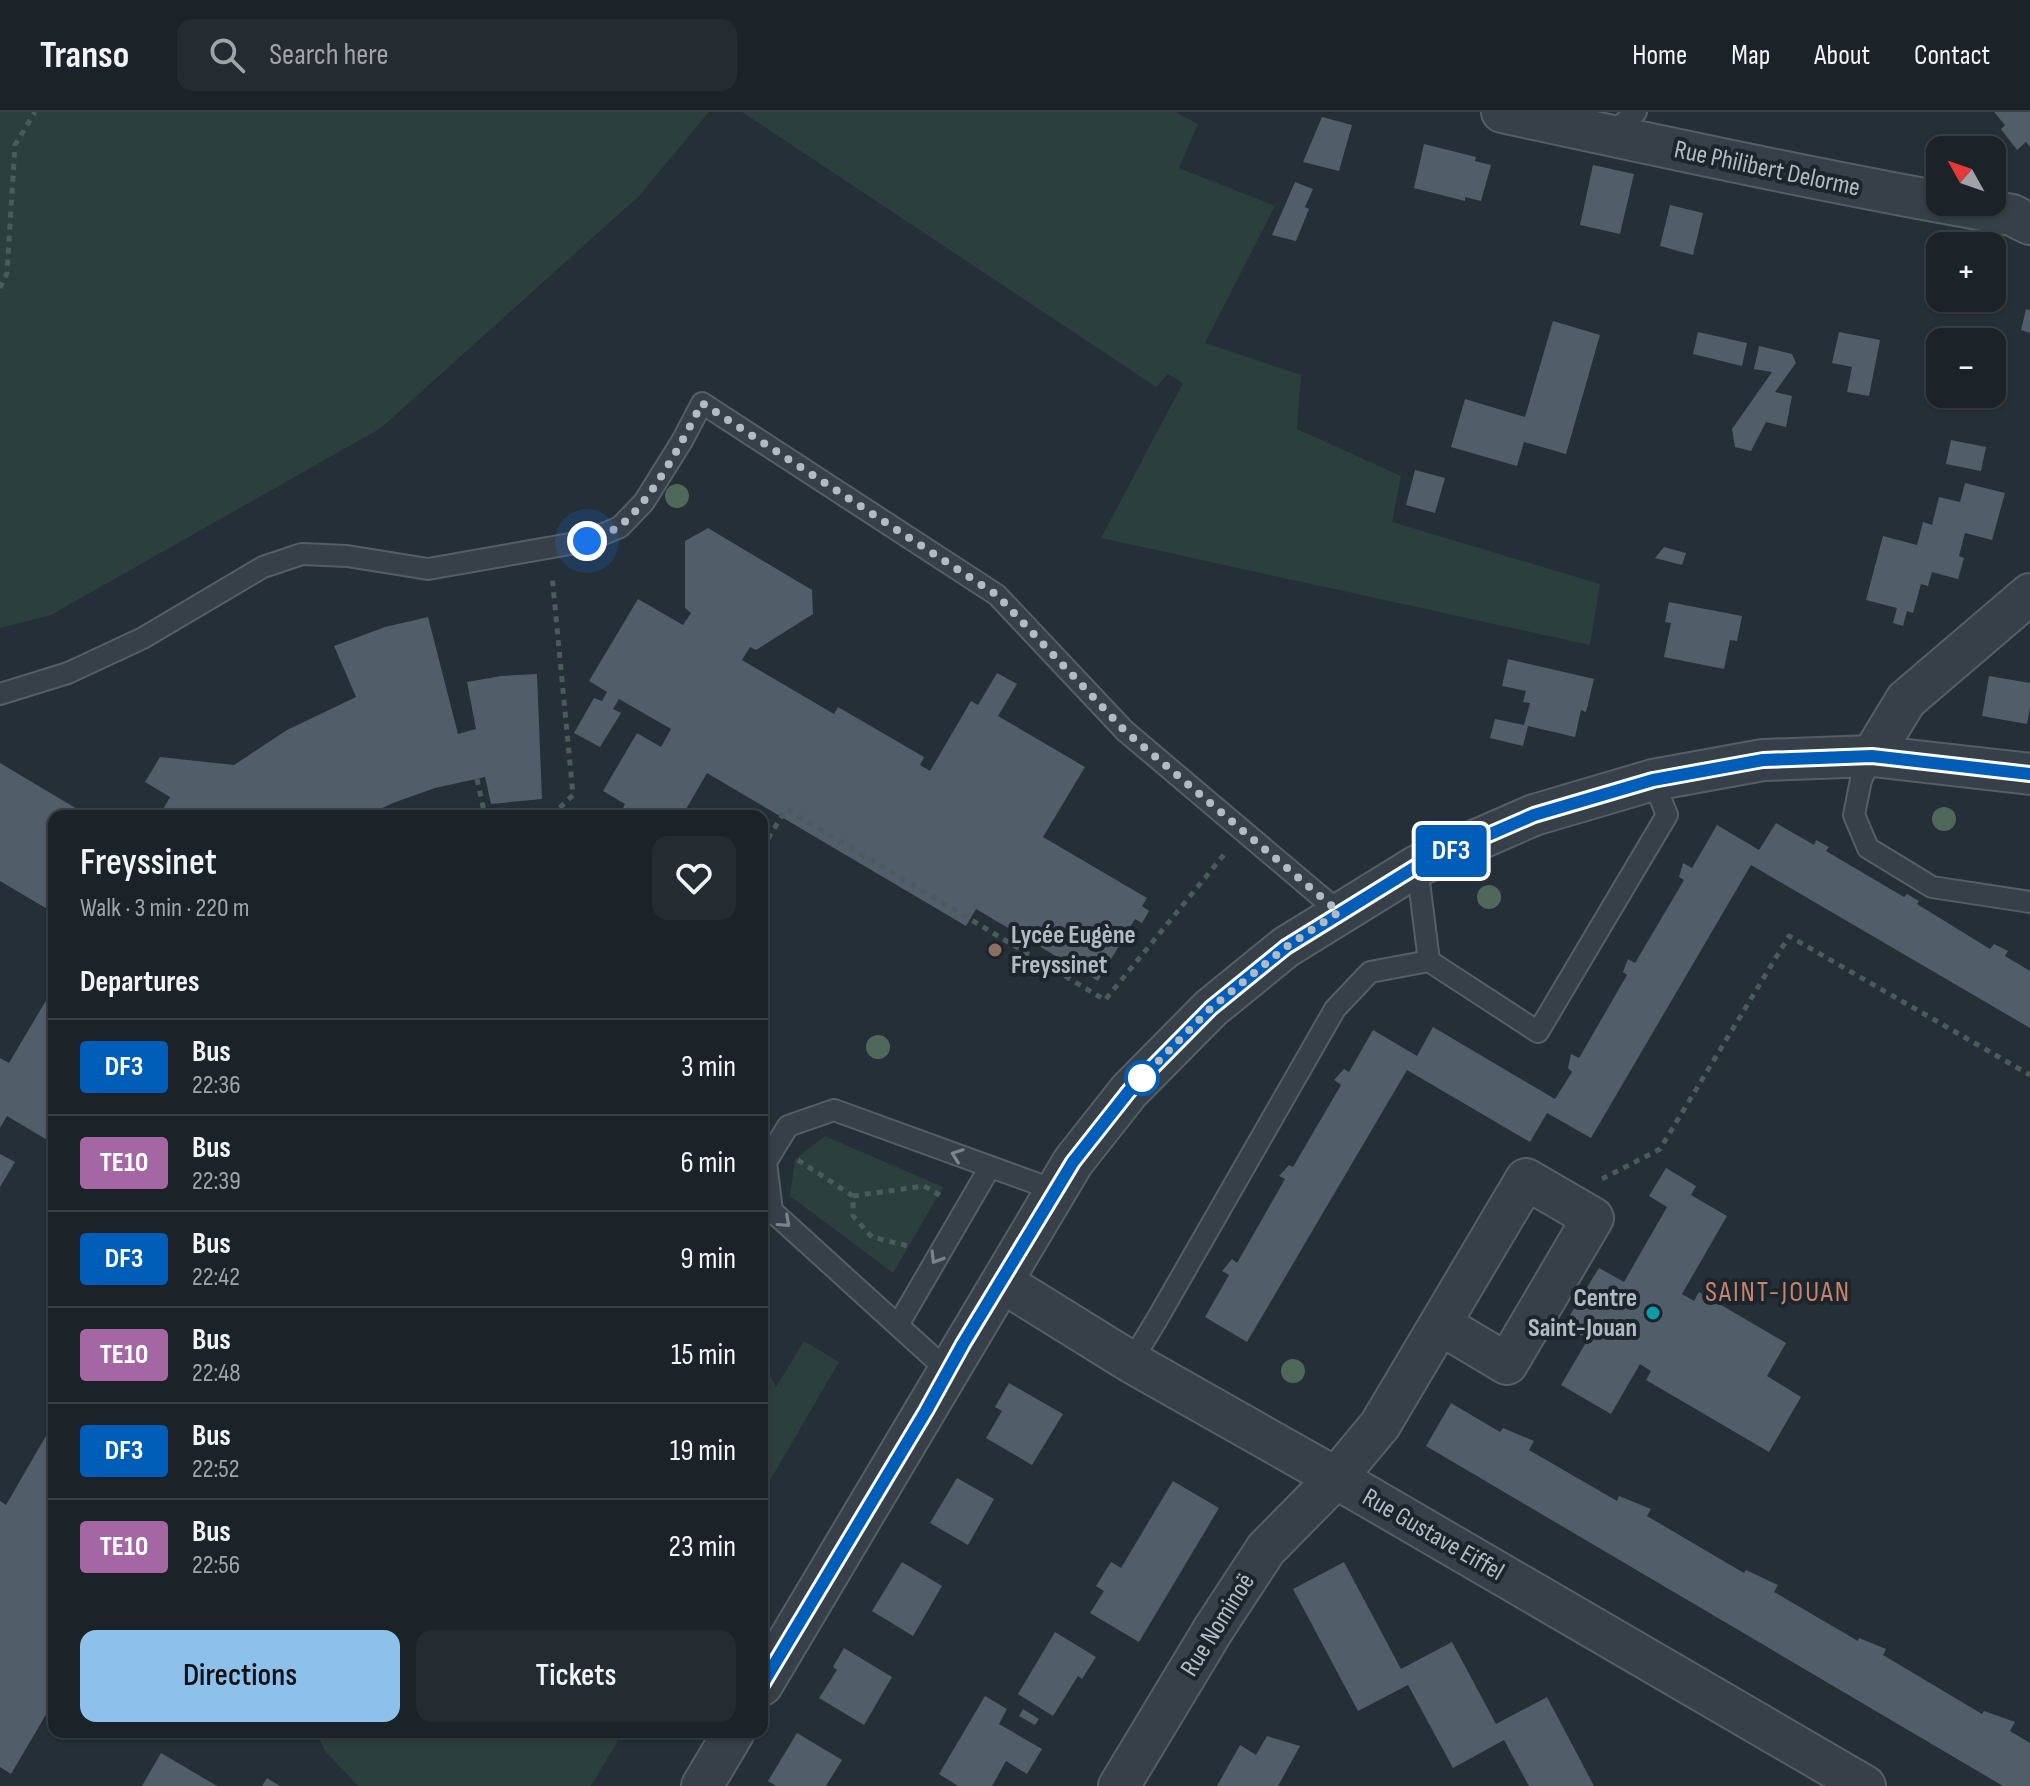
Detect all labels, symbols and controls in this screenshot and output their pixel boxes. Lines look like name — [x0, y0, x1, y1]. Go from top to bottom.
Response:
search box — [177, 19, 737, 91]
text: Transo — [40, 33, 129, 78]
icon: search — [205, 33, 249, 77]
text: Search here — [269, 37, 389, 73]
text: Home — [1632, 39, 1687, 72]
text: Map — [1731, 39, 1770, 72]
text: About — [1814, 39, 1870, 72]
text: Contact — [1914, 39, 1990, 72]
street label: Rue Philibert Delorme — [1671, 134, 1863, 204]
north arrow — [1926, 136, 2006, 216]
map controls — [1926, 136, 2006, 408]
button: + — [1926, 232, 2006, 312]
button: − — [1926, 328, 2006, 408]
your location — [567, 521, 607, 561]
line badge: DF3 — [1405, 825, 1497, 877]
text: DF3 — [1432, 834, 1470, 867]
button: heart — [652, 836, 736, 920]
text: Freyssinet — [80, 840, 217, 885]
text: Walk · 3 min · 220 m — [80, 893, 249, 924]
place label: Lycée Eugène Freyssinet — [1011, 920, 1136, 981]
marker: Lycée Eugène Freyssinet — [986, 941, 1004, 959]
text: Departures — [80, 964, 200, 1000]
text: Bus — [192, 1034, 231, 1070]
text: 3 min — [681, 1049, 736, 1085]
text: DF3 — [105, 1050, 143, 1083]
unlabelled marker — [1125, 1061, 1159, 1095]
text: 22:36 — [192, 1070, 241, 1101]
text: Bus — [192, 1130, 231, 1166]
text: 6 min — [680, 1145, 736, 1181]
text: TE10 — [100, 1146, 148, 1179]
one-way arrow — [951, 1148, 965, 1165]
text: 22:39 — [192, 1166, 241, 1197]
one-way arrow — [775, 1213, 790, 1227]
text: Bus — [192, 1226, 231, 1262]
text: 9 min — [680, 1241, 736, 1277]
text: DF3 — [105, 1242, 143, 1275]
one-way arrow — [931, 1249, 946, 1264]
text: 22:42 — [192, 1262, 240, 1293]
district label: SAINT-JOUAN — [1705, 1276, 1851, 1309]
place label: Centre Saint-Jouan — [1528, 1283, 1637, 1344]
marker: Centre Saint-Jouan — [1644, 1304, 1662, 1322]
text: Bus — [192, 1322, 231, 1358]
text: 15 min — [671, 1337, 736, 1373]
text: TE10 — [100, 1338, 148, 1371]
text: 22:48 — [192, 1358, 241, 1389]
text: Bus — [192, 1418, 231, 1454]
text: 19 min — [670, 1433, 736, 1469]
text: DF3 — [105, 1434, 143, 1467]
text: 22:52 — [192, 1454, 240, 1485]
street label: Rue Gustave Eiffel — [1357, 1482, 1509, 1588]
text: Bus — [192, 1514, 231, 1550]
text: 23 min — [669, 1529, 736, 1565]
text: TE10 — [100, 1530, 148, 1563]
text: 22:56 — [192, 1550, 240, 1581]
street label: Rue Nominoë — [1174, 1568, 1262, 1682]
button: Directions — [80, 1630, 400, 1722]
button: Tickets — [416, 1630, 736, 1722]

